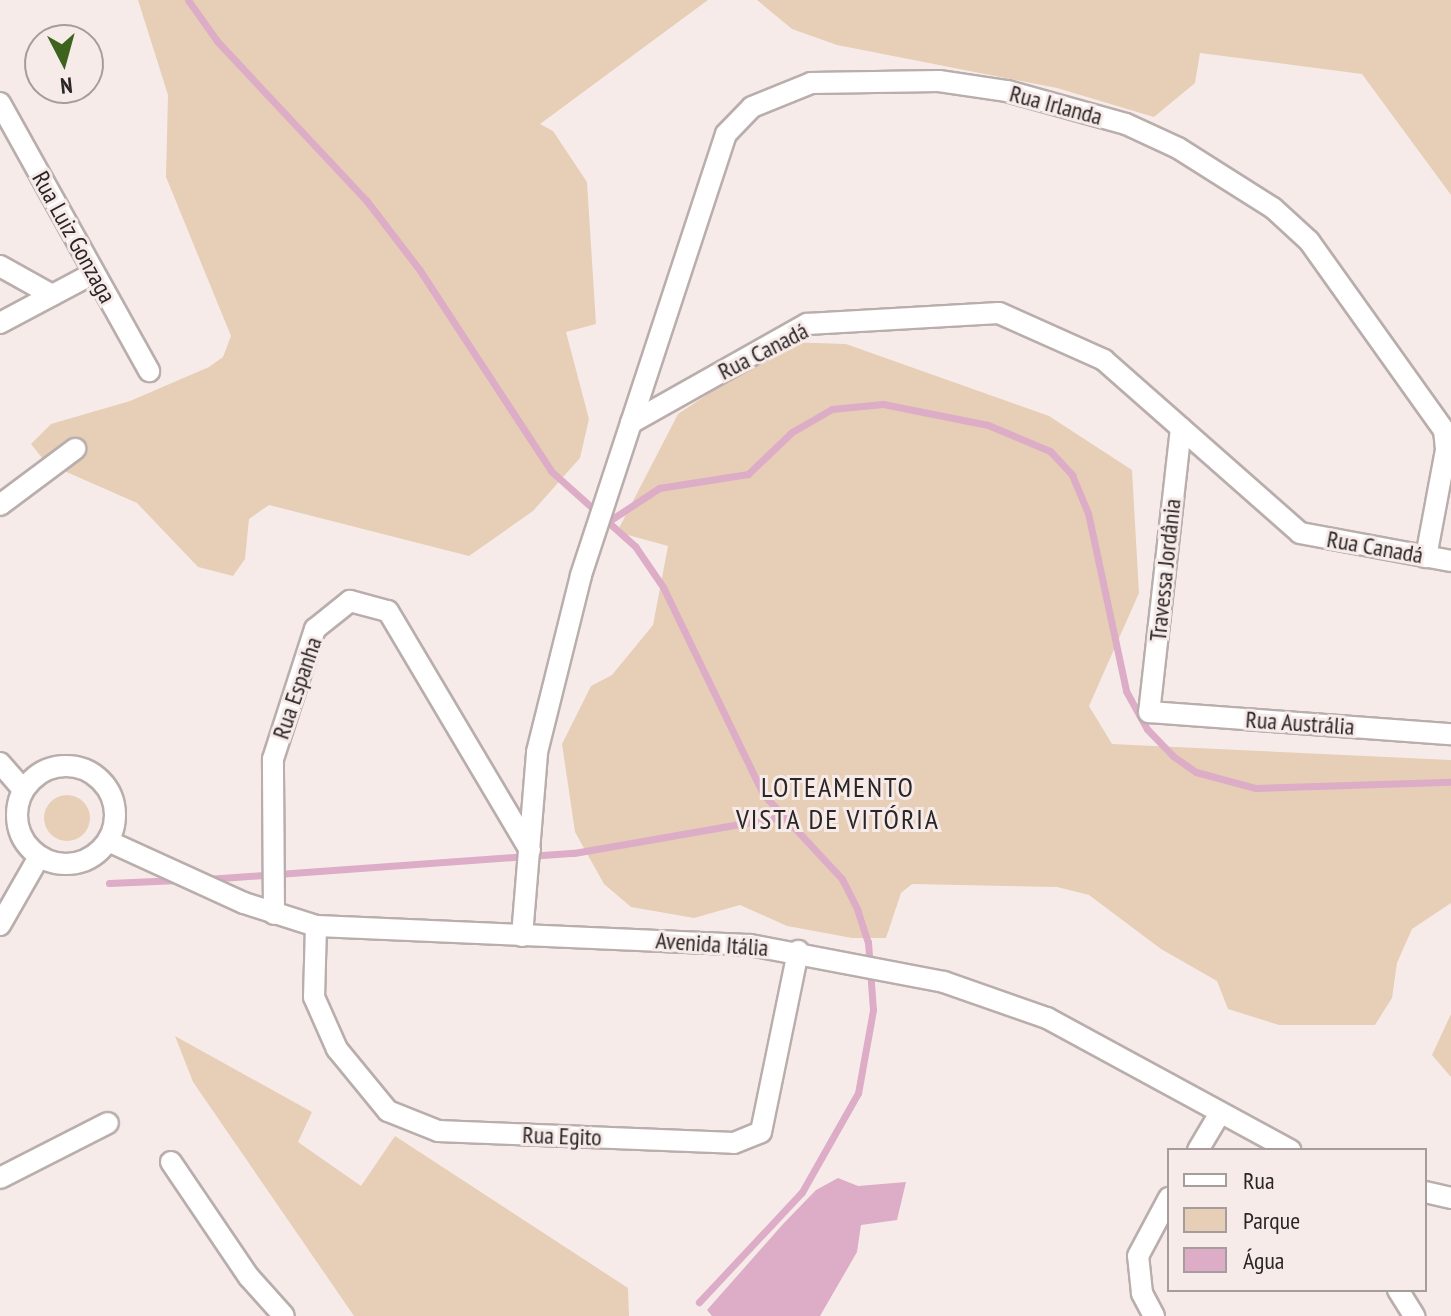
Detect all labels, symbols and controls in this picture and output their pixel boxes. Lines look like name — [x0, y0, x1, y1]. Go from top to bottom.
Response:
north arrow — [24, 24, 104, 104]
text: N — [59, 71, 74, 100]
street label: Rua Irlanda — [1007, 79, 1105, 131]
street label: Rua Luiz Gonzaga — [26, 166, 122, 308]
street label: Rua Canadá — [713, 316, 813, 386]
street label: Travessa Jordânia — [1143, 497, 1187, 643]
street label: Rua Canadá — [1325, 524, 1425, 570]
street label: Rua Espanha — [266, 633, 328, 743]
street label: Rua Austrália — [1244, 705, 1356, 741]
district label: LOTEAMENTO VISTA DE VITÓRIA — [735, 770, 941, 836]
street label: Avenida Itália — [655, 926, 769, 962]
street label: Rua Egito — [522, 1120, 602, 1152]
legend — [1167, 1148, 1427, 1292]
text: Rua — [1243, 1165, 1275, 1196]
text: Parque — [1243, 1205, 1300, 1236]
text: Água — [1243, 1245, 1284, 1276]

